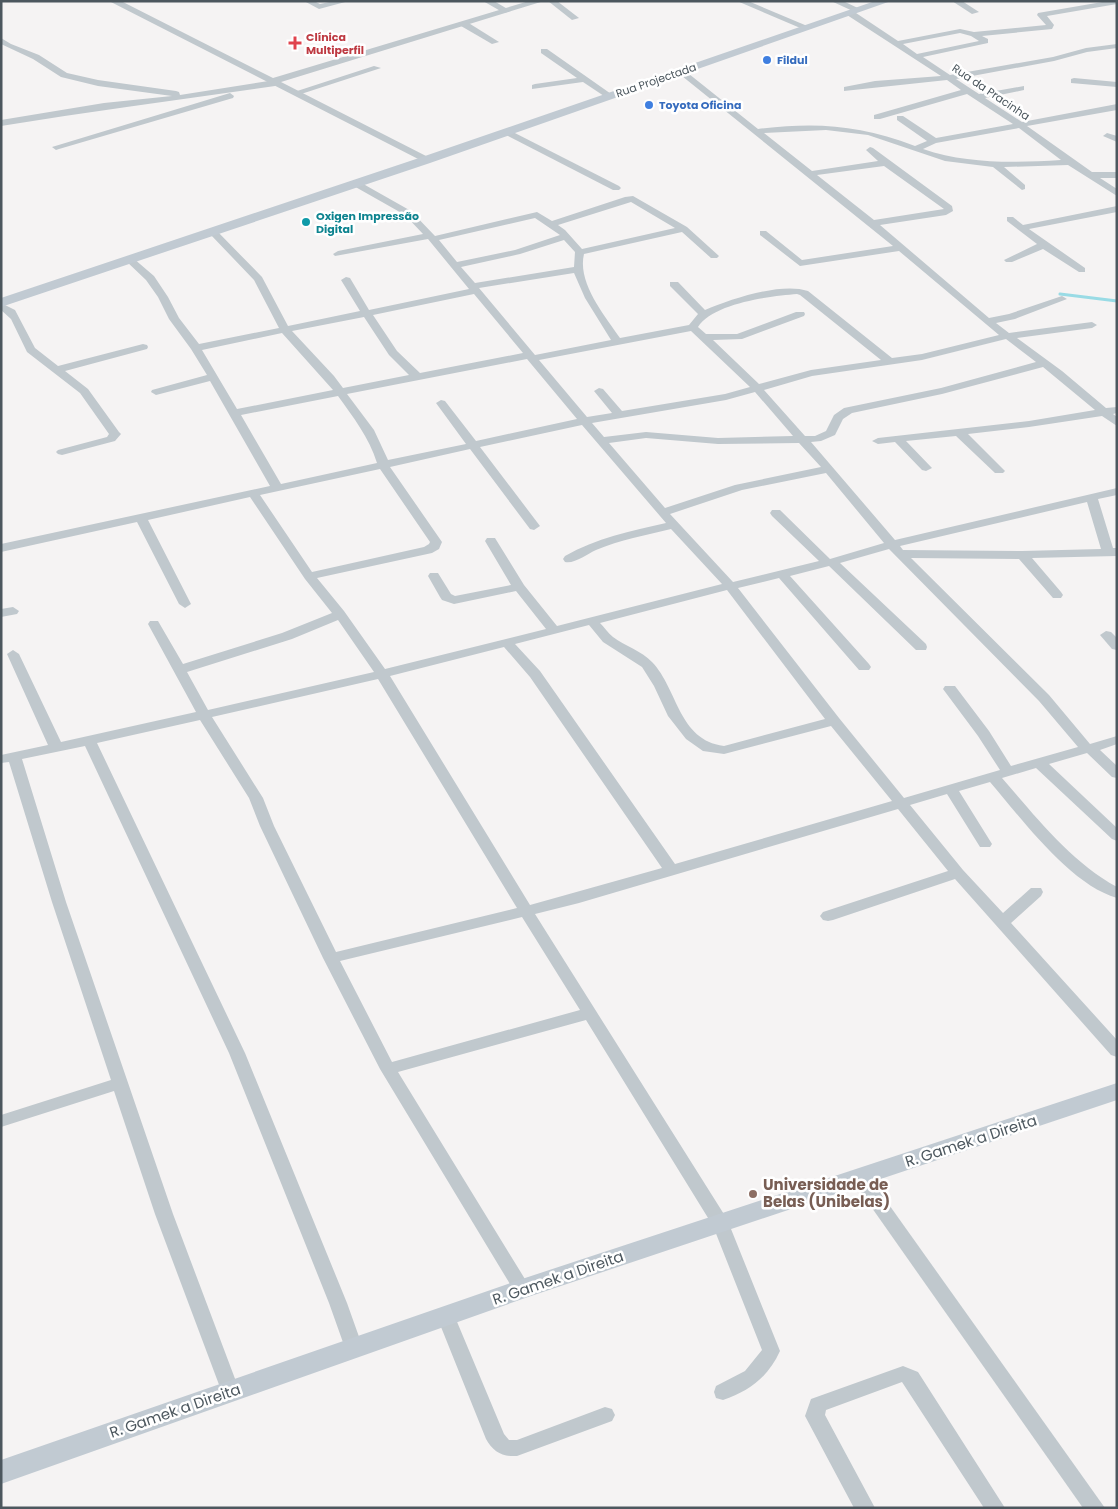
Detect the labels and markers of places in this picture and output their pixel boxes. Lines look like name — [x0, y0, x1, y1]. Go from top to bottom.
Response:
place label: Clínica Multiperfil — [306, 29, 364, 58]
marker: Clínica Multiperfil — [288, 36, 302, 50]
place label: Fildul — [777, 52, 808, 68]
marker: Fildul — [761, 54, 773, 66]
place label: Toyota Oficina — [659, 97, 741, 113]
marker: Toyota Oficina — [643, 99, 655, 111]
place label: Oxigen Impressão Digital — [316, 208, 419, 237]
marker: Oxigen Impressão Digital — [300, 216, 312, 228]
place label: Universidade de Belas (Unibelas) — [763, 1174, 890, 1212]
marker: Universidade de Belas (Unibelas) — [747, 1188, 759, 1200]

